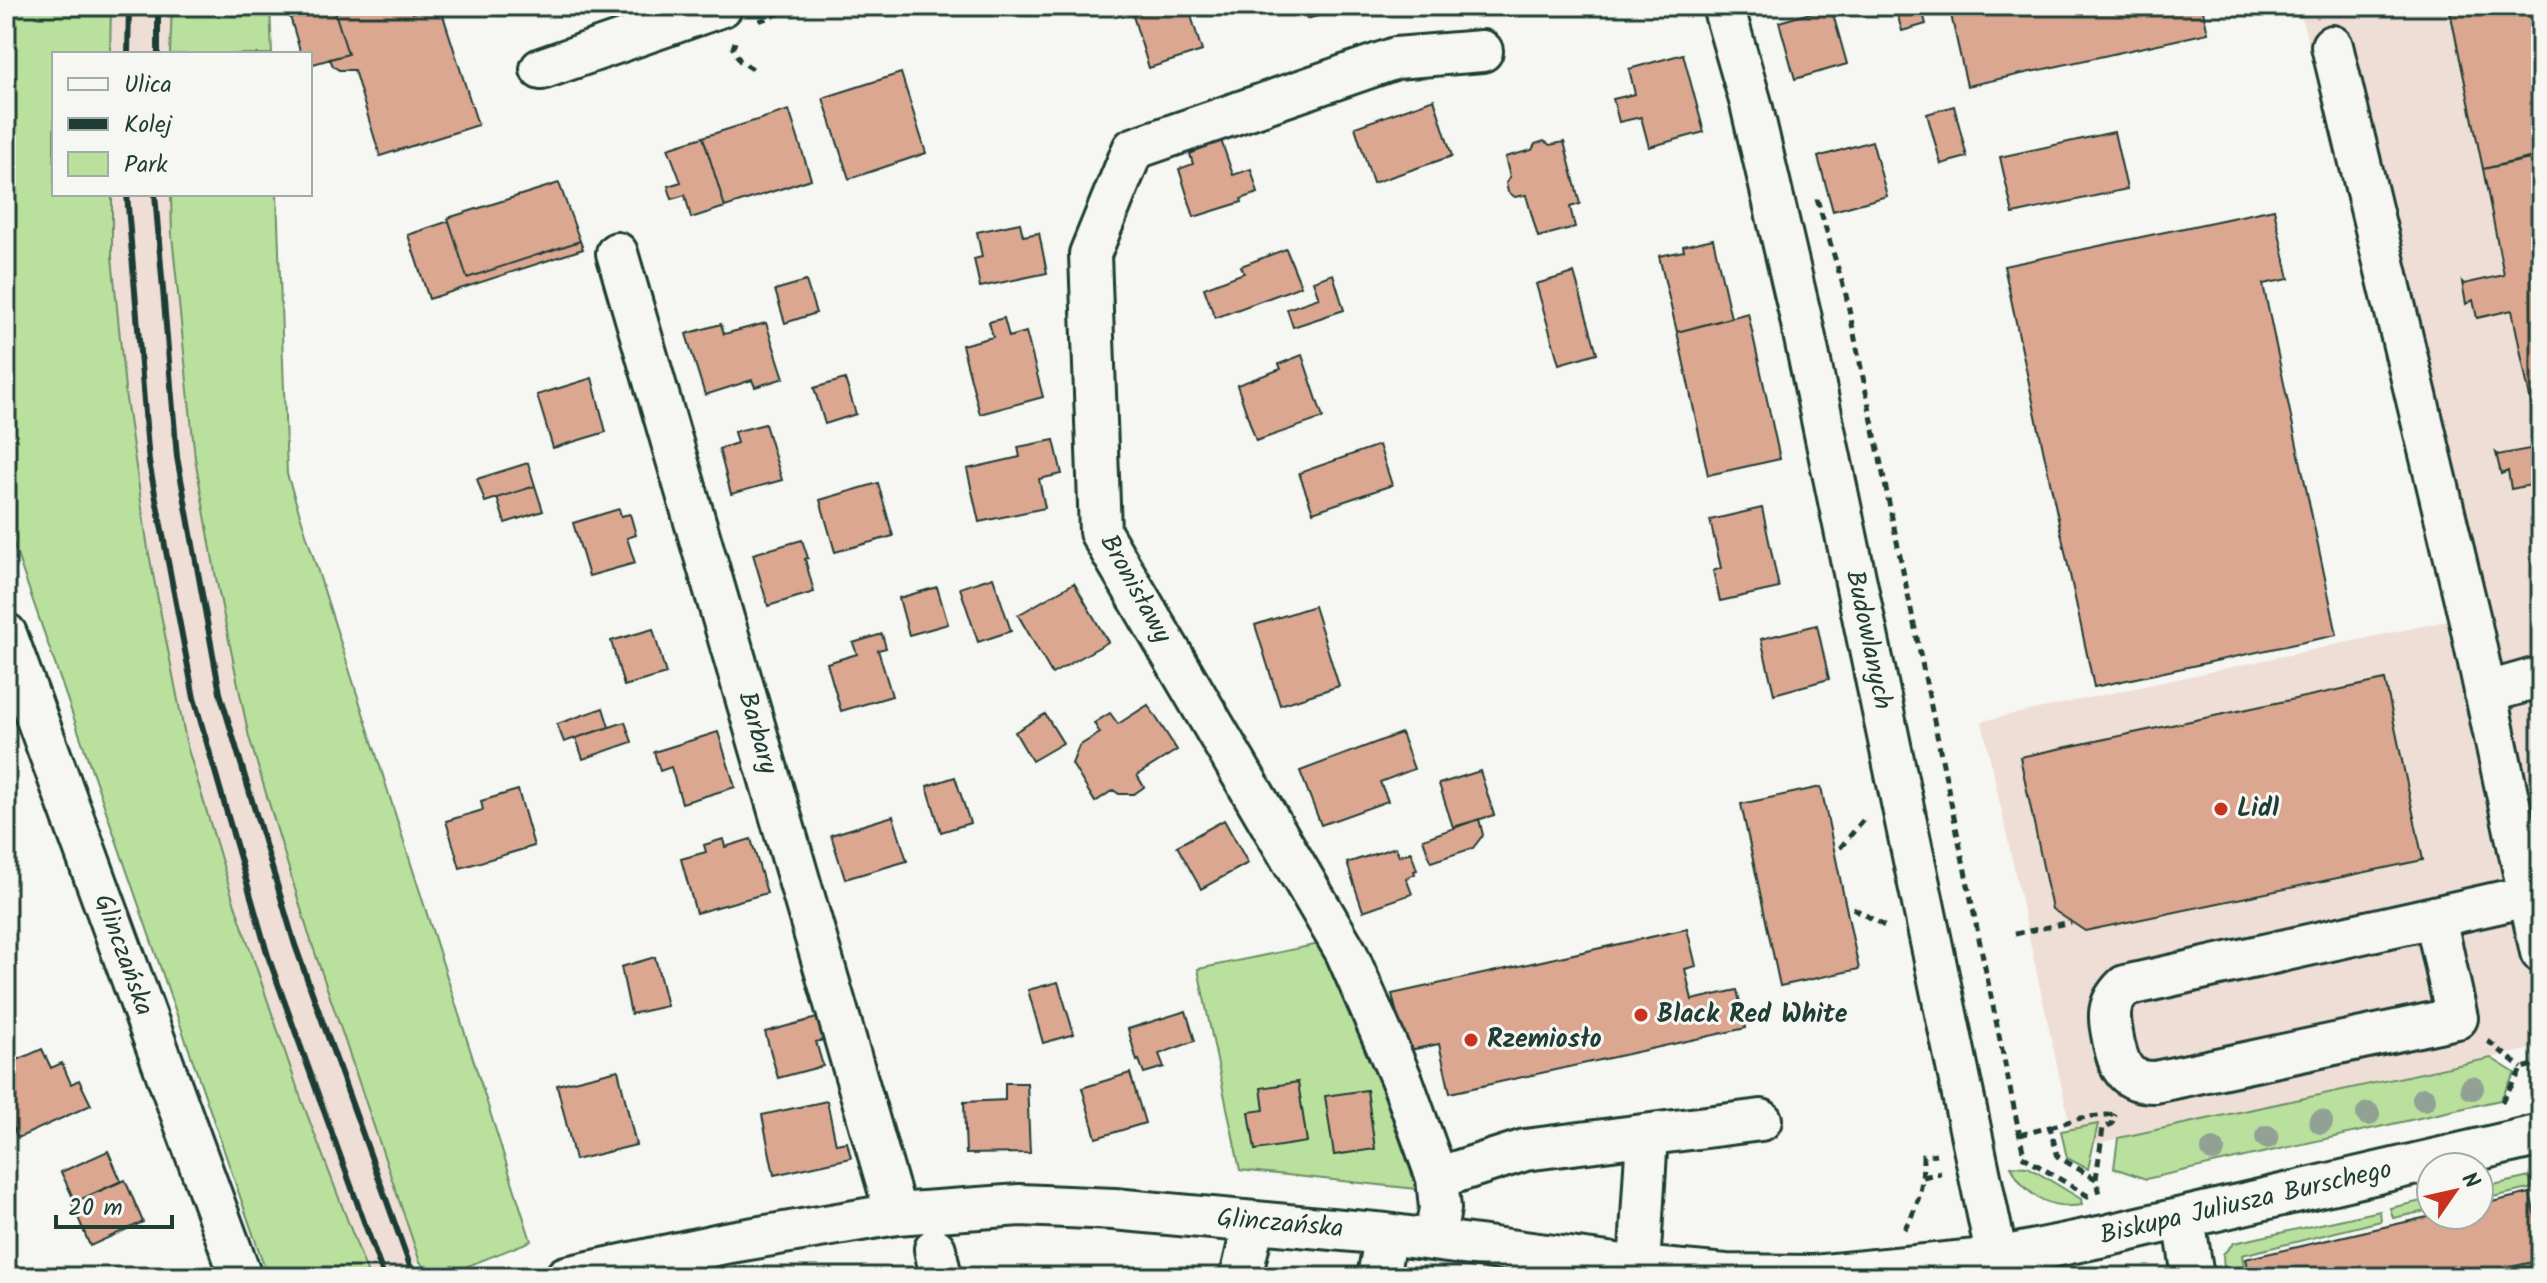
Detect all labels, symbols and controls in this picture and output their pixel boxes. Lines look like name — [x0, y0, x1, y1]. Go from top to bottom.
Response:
legend — [52, 52, 312, 196]
text: Ulica — [124, 66, 172, 105]
text: Kolej — [124, 106, 173, 145]
text: Park — [124, 146, 168, 185]
street label: Bronisławy — [1088, 527, 1183, 652]
street label: Budowlanych — [1833, 566, 1903, 714]
street label: Barbary — [725, 687, 789, 780]
place label: Lidl — [2237, 788, 2279, 830]
marker: Lidl — [2212, 800, 2230, 818]
street label: Glinczańska — [82, 888, 164, 1022]
place label: Black Red White — [1657, 994, 1848, 1036]
marker: Black Red White — [1632, 1006, 1650, 1024]
place label: Rzemiosło — [1487, 1019, 1602, 1061]
marker: Rzemiosło — [1462, 1031, 1480, 1049]
street label: Biskupa Juliusza Burschego — [2096, 1149, 2396, 1257]
north arrow — [2415, 1151, 2495, 1231]
text: N — [2451, 1166, 2488, 1197]
scale bar — [56, 1179, 172, 1229]
text: 20 m — [68, 1189, 123, 1228]
street label: Glinczańska — [1215, 1198, 1345, 1250]

